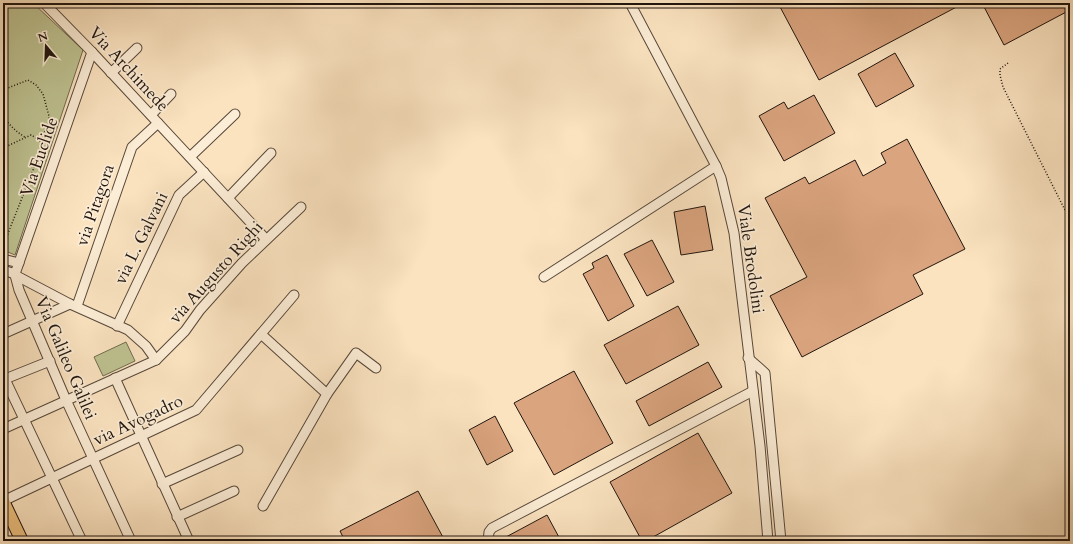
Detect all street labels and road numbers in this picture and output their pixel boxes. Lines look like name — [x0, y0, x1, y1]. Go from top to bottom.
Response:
street label: Via Archimede — [84, 22, 174, 116]
street label: Via Euclide — [15, 114, 63, 200]
street label: via Pitagora — [70, 160, 120, 249]
street label: via L. Galvani — [109, 188, 173, 288]
street label: Viale Brodolini — [732, 203, 770, 315]
street label: via Augusto Righi — [164, 216, 268, 328]
street label: Via Galileo Galilei — [30, 293, 102, 423]
street label: via Avogadro — [89, 389, 187, 451]

